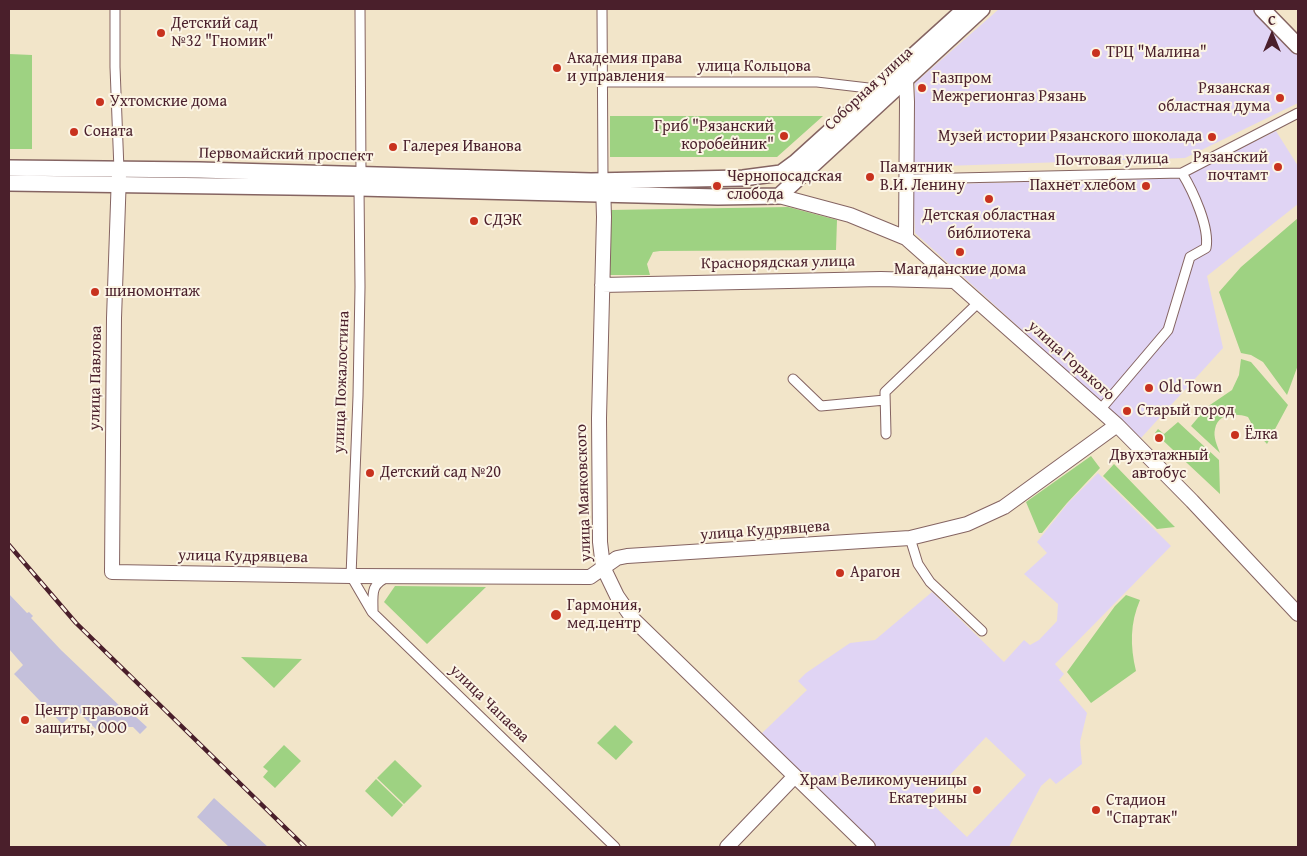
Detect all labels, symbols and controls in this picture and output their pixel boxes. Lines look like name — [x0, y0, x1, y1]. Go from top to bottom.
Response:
north arrow — [1247, 10, 1297, 60]
text: С — [1268, 10, 1276, 30]
place label: Детский сад №32 "Гномик" — [171, 14, 274, 52]
marker: Детский сад №32 "Гномик" — [155, 27, 167, 39]
street label: Соборная улица — [821, 43, 917, 135]
place label: ТРЦ "Малина" — [1106, 43, 1207, 63]
marker: ТРЦ "Малина" — [1090, 47, 1102, 59]
place label: Академия права и управления — [567, 49, 682, 87]
street label: улица Кольцова — [697, 57, 811, 77]
marker: Академия права и управления — [551, 62, 563, 74]
place label: Газпром Межрегионгаз Рязань — [932, 69, 1087, 107]
place label: Рязанская областная дума — [1158, 79, 1270, 117]
marker: Газпром Межрегионгаз Рязань — [916, 82, 928, 94]
place label: Ухтомские дома — [110, 92, 227, 112]
marker: Рязанская областная дума — [1274, 92, 1286, 104]
marker: Ухтомские дома — [94, 96, 106, 108]
place label: Гриб "Рязанский коробейник" — [654, 117, 774, 155]
place label: Соната — [84, 122, 133, 142]
marker: Соната — [68, 126, 80, 138]
place label: Музей истории Рязанского шоколада — [938, 127, 1202, 147]
marker: Гриб "Рязанский коробейник" — [778, 130, 790, 142]
marker: Музей истории Рязанского шоколада — [1206, 131, 1218, 143]
place label: Галерея Иванова — [403, 137, 522, 157]
marker: Галерея Иванова — [387, 141, 399, 153]
street label: Первомайский проспект — [199, 144, 373, 166]
place label: Рязанский почтамт — [1193, 148, 1268, 186]
street label: Почтовая улица — [1055, 149, 1169, 171]
place label: Памятник В.И. Ленину — [880, 158, 965, 196]
marker: Рязанский почтамт — [1272, 161, 1284, 173]
place label: Чернопосадская слобода — [727, 167, 842, 205]
marker: Памятник В.И. Ленину — [864, 171, 876, 183]
place label: Пахнет хлебом — [1030, 176, 1136, 196]
marker: Чернопосадская слобода — [711, 180, 723, 192]
marker: Пахнет хлебом — [1140, 180, 1152, 192]
marker: Детская областная библиотека — [983, 193, 995, 205]
place label: Детская областная библиотека — [923, 206, 1055, 244]
place label: СДЭК — [484, 211, 522, 231]
marker: СДЭК — [468, 215, 480, 227]
marker: Магаданские дома — [954, 246, 966, 258]
street label: Краснорядская улица — [701, 252, 855, 274]
place label: Магаданские дома — [894, 260, 1026, 280]
place label: шиномонтаж — [105, 282, 200, 302]
marker: шиномонтаж — [89, 286, 101, 298]
street label: улица Пожалостина — [330, 310, 354, 454]
street label: улица Горького — [1024, 317, 1118, 405]
street label: улица Павлова — [85, 325, 107, 431]
place label: Old Town — [1159, 378, 1222, 398]
marker: Old Town — [1143, 382, 1155, 394]
place label: Старый город — [1137, 401, 1234, 421]
marker: Старый город — [1121, 405, 1133, 417]
street label: улица Маяковского — [572, 424, 596, 562]
place label: Ёлка — [1245, 425, 1278, 445]
marker: Ёлка — [1229, 429, 1241, 441]
marker: Двухэтажный автобус — [1153, 432, 1165, 444]
place label: Двухэтажный автобус — [1110, 446, 1208, 484]
place label: Детский сад №20 — [380, 463, 501, 483]
marker: Детский сад №20 — [364, 467, 376, 479]
street label: улица Кудрявцева — [700, 517, 830, 545]
street label: улица Кудрявцева — [178, 546, 308, 568]
place label: Арагон — [850, 563, 900, 583]
marker: Арагон — [834, 567, 846, 579]
place label: Гармония, мед.центр — [567, 596, 641, 634]
marker: Гармония, мед.центр — [549, 608, 563, 622]
street label: улица Чапаева — [445, 661, 533, 747]
place label: Центр правовой защиты, ООО — [35, 701, 149, 739]
marker: Центр правовой защиты, ООО — [19, 714, 31, 726]
place label: Храм Великомученицы Екатерины — [800, 771, 967, 809]
marker: Храм Великомученицы Екатерины — [971, 784, 983, 796]
place label: Стадион "Спартак" — [1106, 791, 1178, 829]
marker: Стадион "Спартак" — [1090, 804, 1102, 816]

